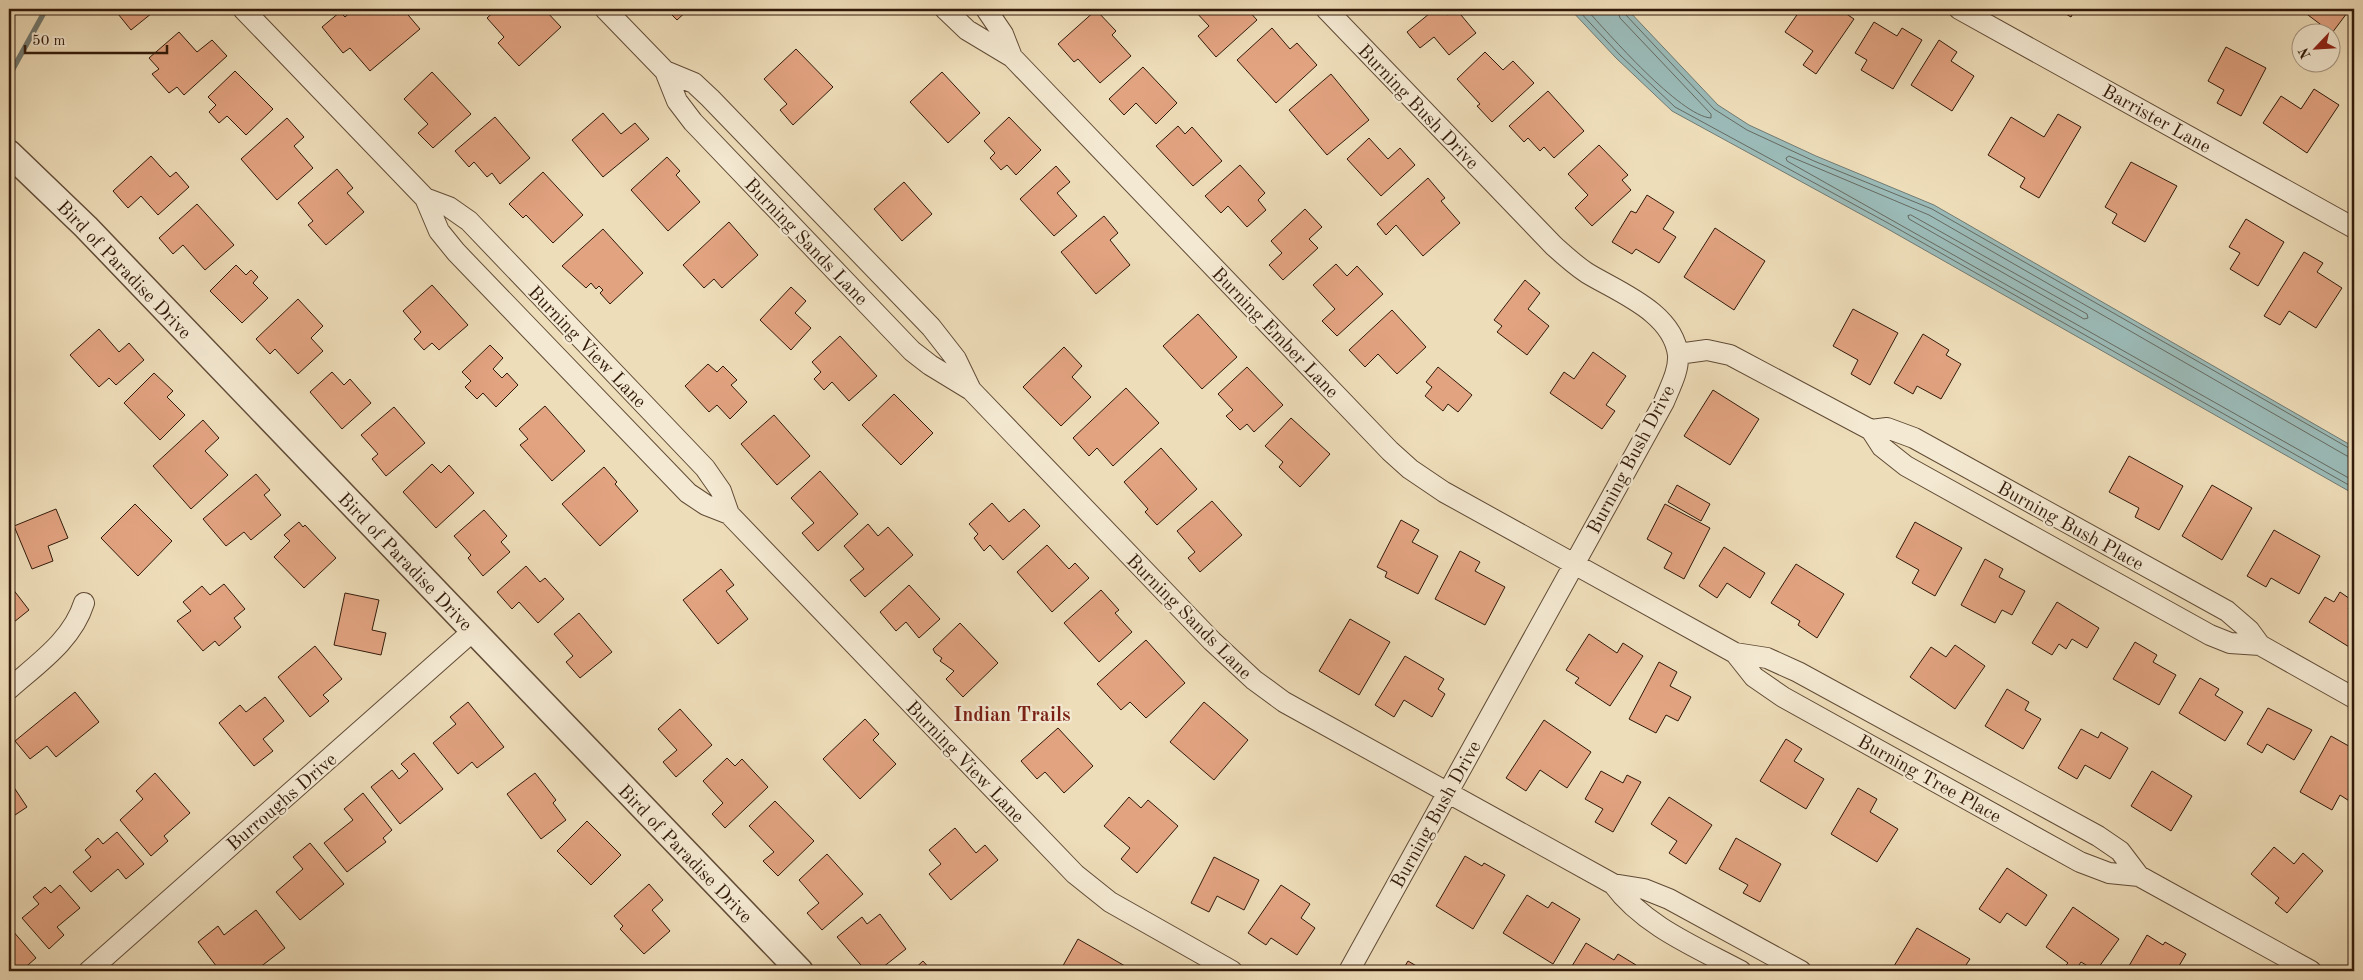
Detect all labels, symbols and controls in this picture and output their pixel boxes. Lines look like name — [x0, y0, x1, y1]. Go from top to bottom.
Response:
scale bar — [25, 22, 168, 54]
north arrow — [2290, 22, 2340, 72]
text: 50 m — [32, 34, 66, 49]
street label: Burning Bush Drive — [1353, 42, 1481, 174]
text: N — [2296, 45, 2314, 61]
street label: Barrister Lane — [2098, 83, 2213, 158]
street label: Burning Sands Lane — [740, 176, 870, 310]
street label: Bird of Paradise Drive — [52, 198, 194, 343]
street label: Burning Ember Lane — [1207, 265, 1341, 403]
street label: Burning View Lane — [523, 283, 649, 412]
street label: Burning Bush Drive — [1585, 383, 1679, 538]
street label: Burning Bush Place — [1994, 479, 2146, 575]
street label: Bird of Paradise Drive — [333, 490, 475, 635]
street label: Burning Sands Lane — [1122, 552, 1254, 684]
street label: Burning View Lane — [901, 698, 1027, 827]
district label: Indian Trails — [953, 706, 1071, 726]
street label: Burning Tree Place — [1854, 733, 2004, 827]
street label: Burning Bush Drive — [1389, 738, 1486, 892]
street label: Burroughs Drive — [224, 750, 341, 855]
street label: Bird of Paradise Drive — [613, 782, 755, 927]

